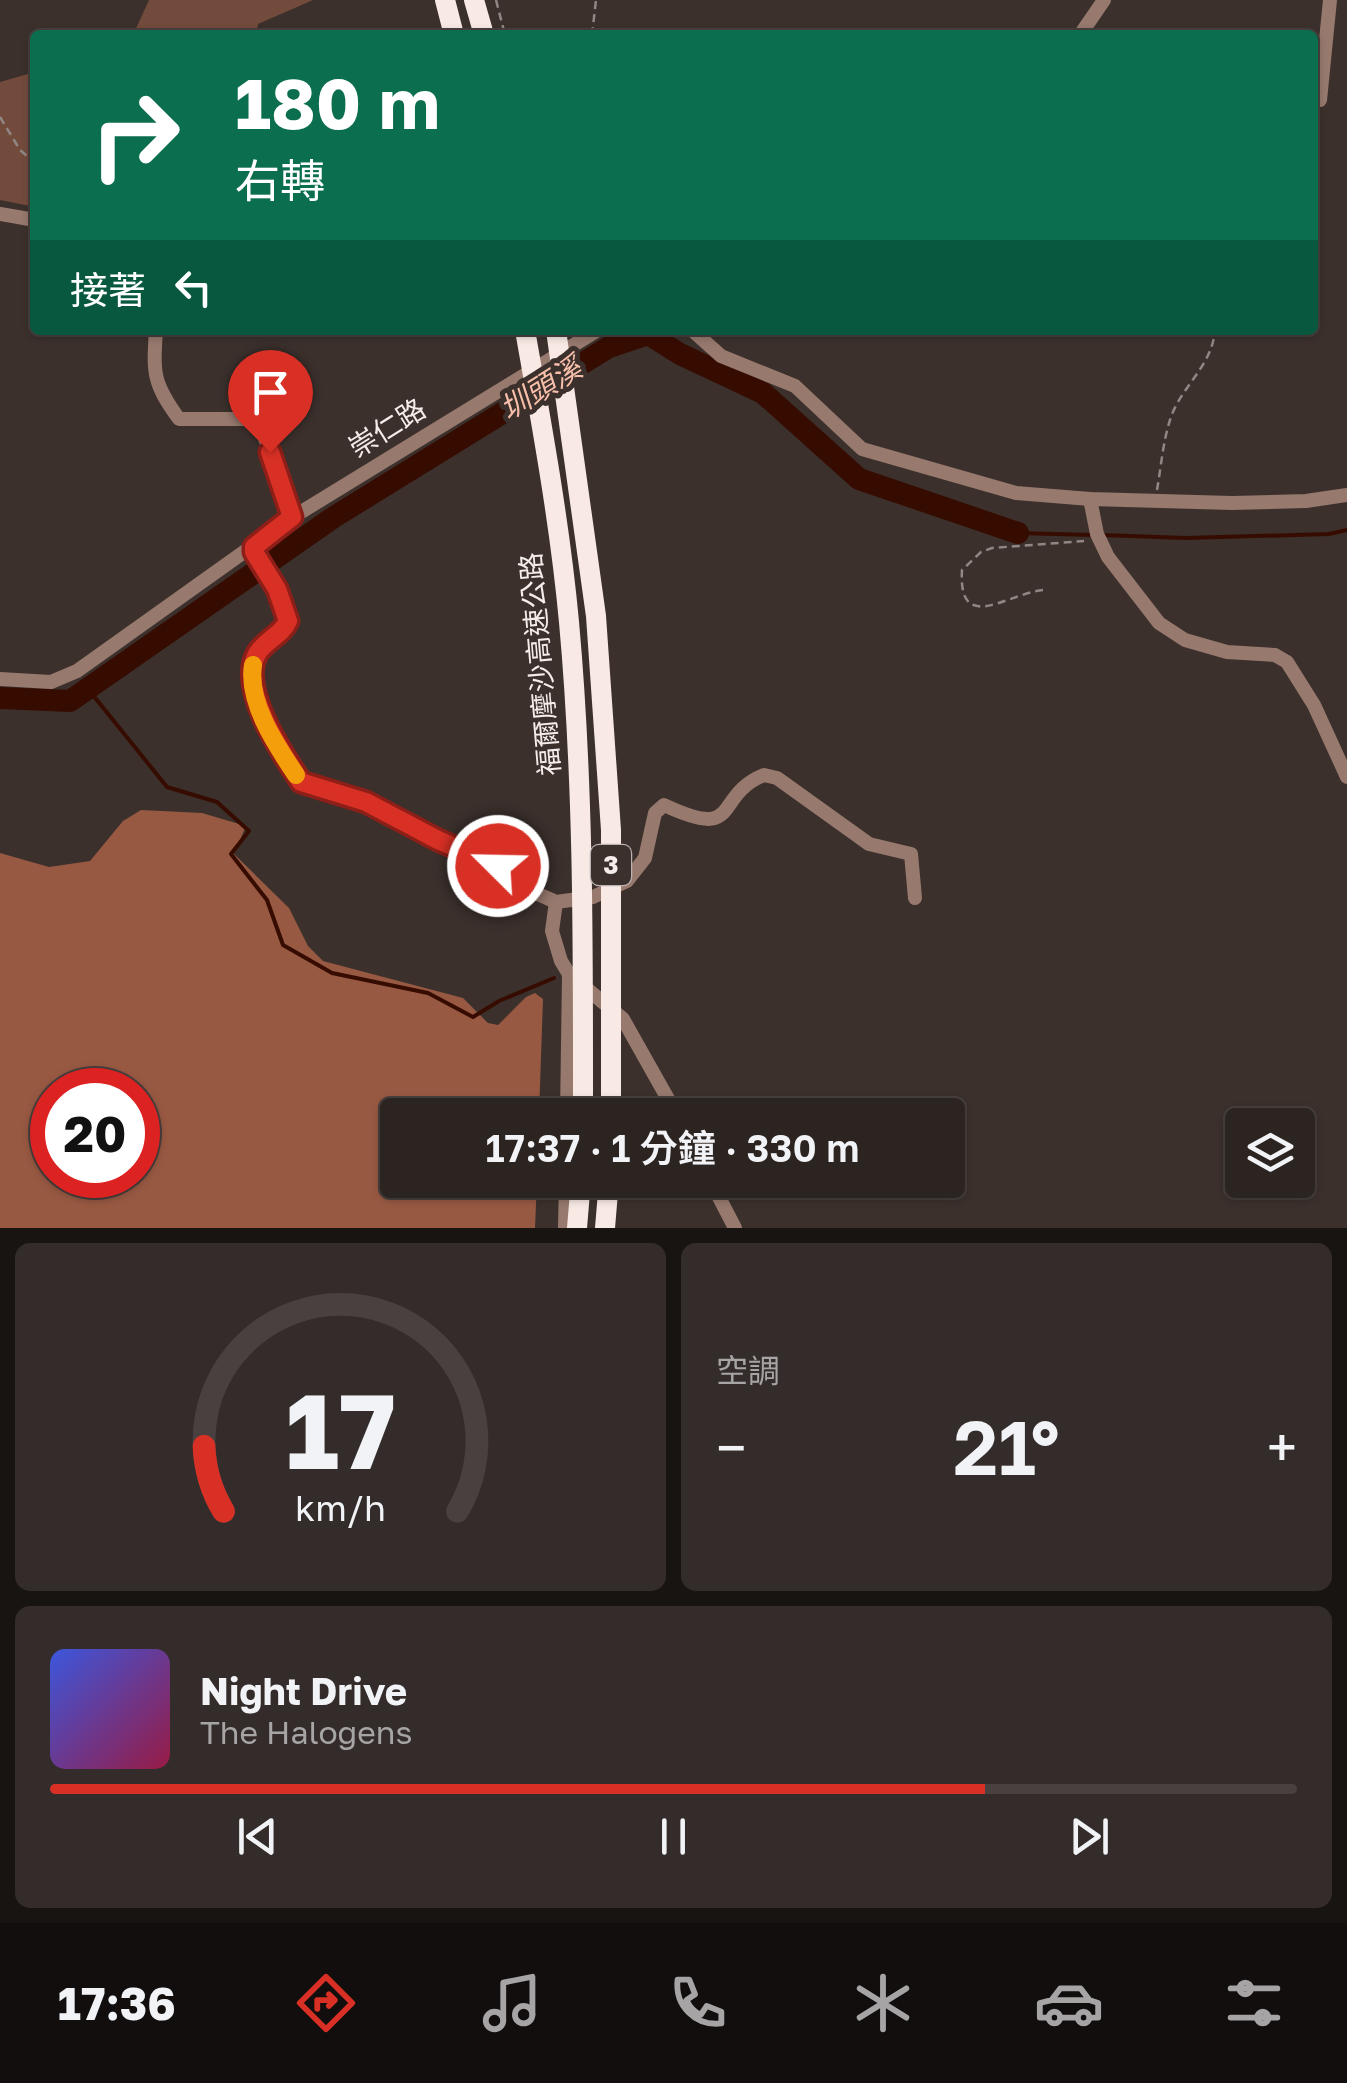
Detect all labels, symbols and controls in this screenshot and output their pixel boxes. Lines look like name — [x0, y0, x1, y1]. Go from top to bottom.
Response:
text: 180 m — [235, 60, 440, 144]
icon: right — [70, 70, 200, 200]
text: 右轉 — [235, 153, 325, 207]
icon: left — [166, 260, 221, 315]
text: 接著 — [70, 267, 146, 312]
water label: 圳頭溪 — [493, 347, 592, 427]
pin — [228, 350, 313, 453]
icon: arrive — [243, 365, 298, 420]
street label: 崇仁路 — [342, 391, 431, 464]
street label: 福爾摩沙高速公路 — [513, 551, 566, 777]
position arrow — [446, 814, 550, 918]
road number: 3 — [591, 845, 631, 885]
speed limit sign: 20 — [30, 1068, 160, 1198]
map controls — [1225, 1108, 1315, 1198]
button: layers — [1225, 1108, 1315, 1198]
text: 17:37 · 1 分鐘 · 330 m — [485, 1125, 860, 1170]
text: 空調 — [716, 1351, 780, 1389]
text: 17 — [285, 1367, 396, 1492]
text: 21° — [953, 1401, 1060, 1492]
text: − — [716, 1414, 746, 1480]
text: + — [1267, 1414, 1297, 1480]
text: km/h — [295, 1486, 386, 1529]
text: Night Drive — [200, 1668, 407, 1713]
text: The Halogens — [200, 1713, 412, 1751]
icon: previous — [230, 1809, 285, 1864]
icon: pause — [646, 1809, 701, 1864]
icon: next — [1062, 1809, 1117, 1864]
icon: directions — [291, 1968, 361, 2038]
icon: music — [477, 1968, 547, 2038]
icon: phone — [663, 1968, 733, 2038]
icon: climate — [848, 1968, 918, 2038]
icon: car — [1034, 1968, 1104, 2038]
icon: filters — [1219, 1968, 1289, 2038]
text: 17:36 — [58, 1976, 176, 2030]

